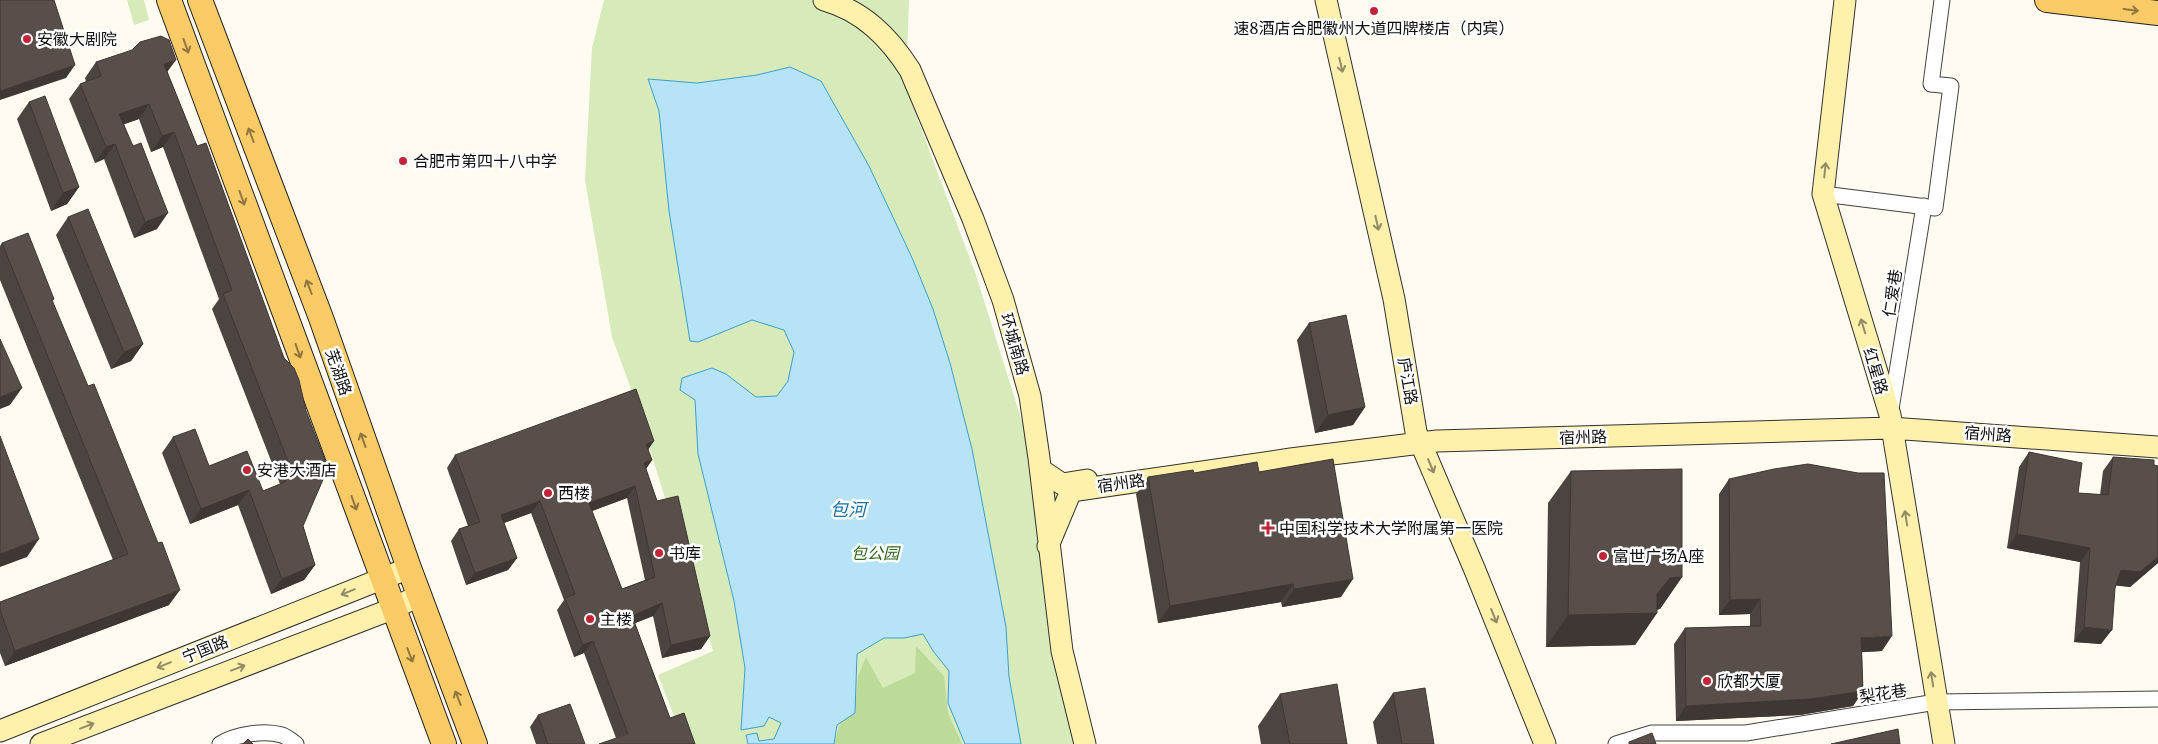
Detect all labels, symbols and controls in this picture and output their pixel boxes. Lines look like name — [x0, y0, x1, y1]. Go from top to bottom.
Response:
marker: 速8酒店合肥徽州大道四牌楼店（内宾） — [1368, 5, 1380, 17]
one-way arrow — [2122, 5, 2138, 15]
place label: 速8酒店合肥徽州大道四牌楼店（内宾） — [1234, 17, 1514, 39]
place label: 安徽大剧院 — [37, 28, 117, 50]
marker: 安徽大剧院 — [21, 33, 33, 45]
one-way arrow — [182, 38, 191, 53]
one-way arrow — [1337, 56, 1346, 72]
one-way arrow — [246, 128, 255, 143]
place label: 合肥市第四十八中学 — [413, 150, 557, 172]
marker: 合肥市第四十八中学 — [397, 155, 409, 167]
one-way arrow — [1820, 162, 1830, 178]
one-way arrow — [238, 190, 247, 205]
one-way arrow — [1373, 215, 1382, 231]
street label: 仁爱巷 — [1877, 268, 1907, 318]
one-way arrow — [304, 279, 313, 295]
street label: 环城南路 — [996, 310, 1034, 378]
one-way arrow — [1857, 319, 1867, 335]
one-way arrow — [294, 342, 303, 358]
street label: 红星路 — [1858, 345, 1894, 397]
street label: 芜湖路 — [321, 346, 357, 398]
street label: 庐江路 — [1393, 355, 1423, 407]
street label: 宿州路 — [1963, 421, 2013, 447]
street label: 宿州路 — [1559, 425, 1607, 449]
one-way arrow — [358, 433, 367, 448]
one-way arrow — [1427, 458, 1436, 473]
place label: 安港大酒店 — [257, 459, 337, 481]
marker: 安港大酒店 — [241, 464, 253, 476]
street label: 宿州路 — [1096, 469, 1146, 497]
place label: 西楼 — [558, 482, 590, 504]
marker: 西楼 — [542, 487, 554, 499]
one-way arrow — [350, 495, 359, 510]
water label: 包河 — [830, 497, 869, 521]
one-way arrow — [1901, 511, 1911, 527]
place label: 中国科学技术大学附属第一医院 — [1279, 517, 1503, 539]
marker: 中国科学技术大学附属第一医院 — [1261, 521, 1275, 535]
place label: 书库 — [669, 542, 701, 564]
park label: 包公园 — [851, 542, 901, 564]
place label: 富世广场A座 — [1613, 545, 1704, 567]
marker: 书库 — [653, 547, 665, 559]
marker: 富世广场A座 — [1597, 550, 1609, 562]
one-way arrow — [341, 588, 356, 598]
place label: 主楼 — [600, 608, 632, 630]
one-way arrow — [1489, 608, 1499, 623]
marker: 主楼 — [584, 613, 596, 625]
street label: 宁国路 — [179, 630, 231, 668]
one-way arrow — [406, 646, 415, 662]
one-way arrow — [157, 661, 172, 671]
one-way arrow — [230, 663, 246, 672]
place label: 欣都大厦 — [1717, 670, 1781, 692]
one-way arrow — [1927, 671, 1937, 687]
marker: 欣都大厦 — [1701, 675, 1713, 687]
street label: 梨花巷 — [1858, 678, 1908, 708]
one-way arrow — [453, 691, 462, 707]
one-way arrow — [79, 721, 94, 730]

